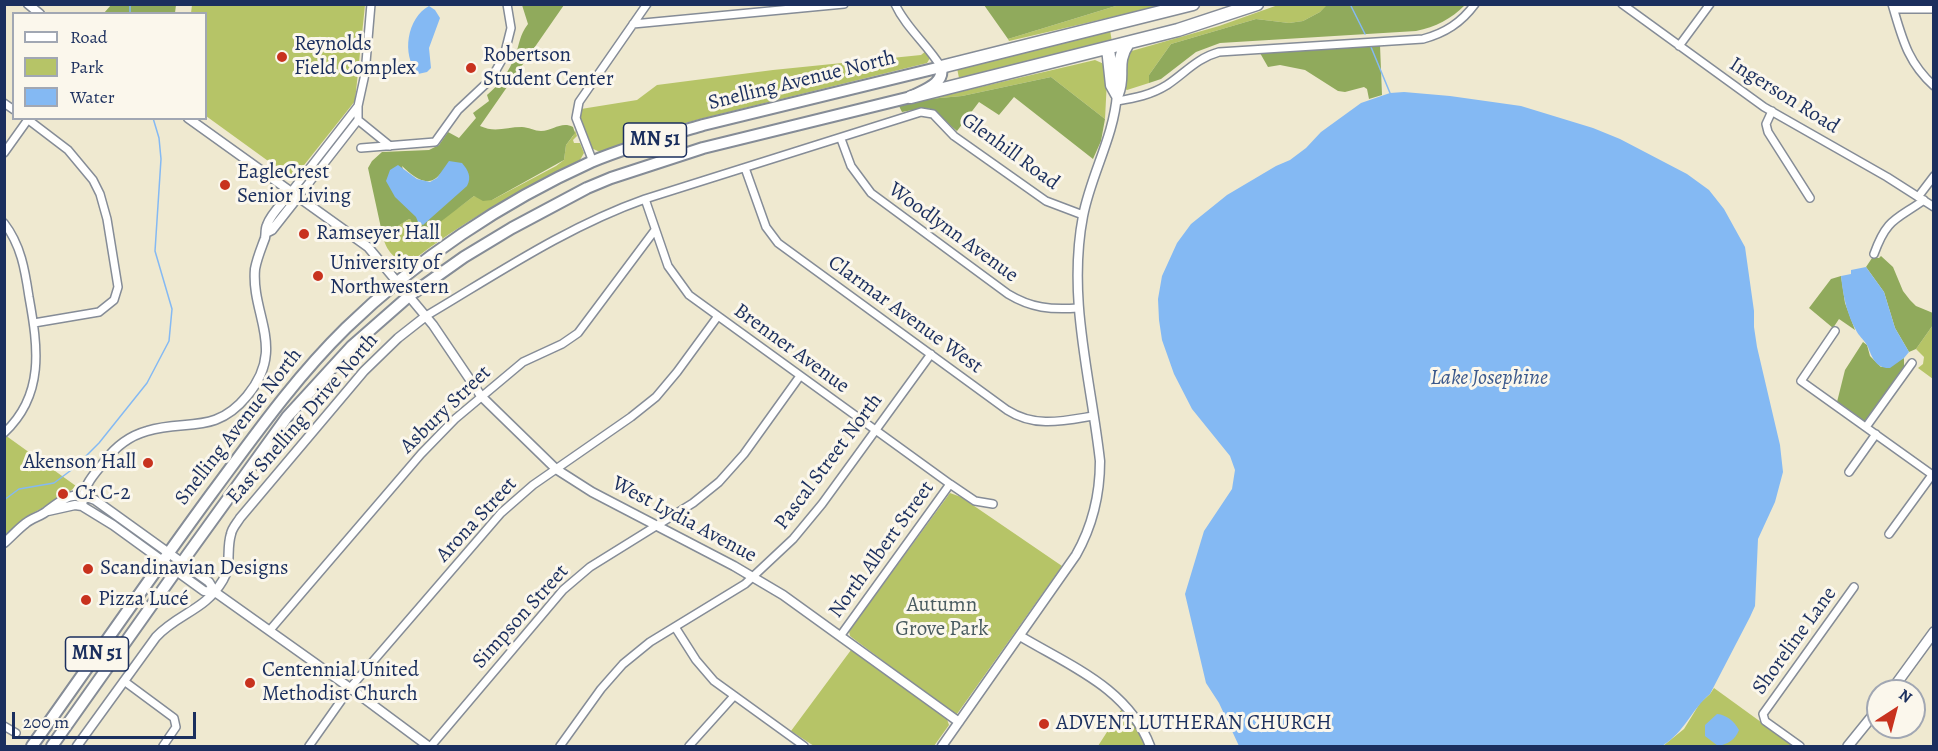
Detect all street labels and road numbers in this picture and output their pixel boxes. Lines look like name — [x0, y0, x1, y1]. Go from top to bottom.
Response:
street label: Snelling Avenue North — [706, 46, 898, 116]
street label: Ingerson Road — [1724, 52, 1844, 140]
street label: Glenhill Road — [956, 108, 1064, 196]
road number: MN 51 — [624, 123, 686, 157]
street label: Woodlynn Avenue — [883, 177, 1023, 289]
street label: Clarmar Avenue West — [823, 250, 987, 380]
street label: Brenner Avenue — [728, 299, 854, 399]
street label: East Snelling Drive North — [222, 328, 384, 510]
street label: Snelling Avenue North — [170, 344, 308, 510]
street label: Asbury Street — [395, 361, 497, 459]
street label: Pascal Street North — [770, 389, 888, 535]
street label: West Lydia Avenue — [607, 471, 761, 569]
street label: Arona Street — [431, 472, 523, 568]
street label: North Albert Street — [824, 477, 940, 623]
street label: Simpson Street — [468, 560, 574, 674]
street label: Shoreline Lane — [1747, 582, 1843, 700]
road number: MN 51 — [66, 637, 128, 671]

